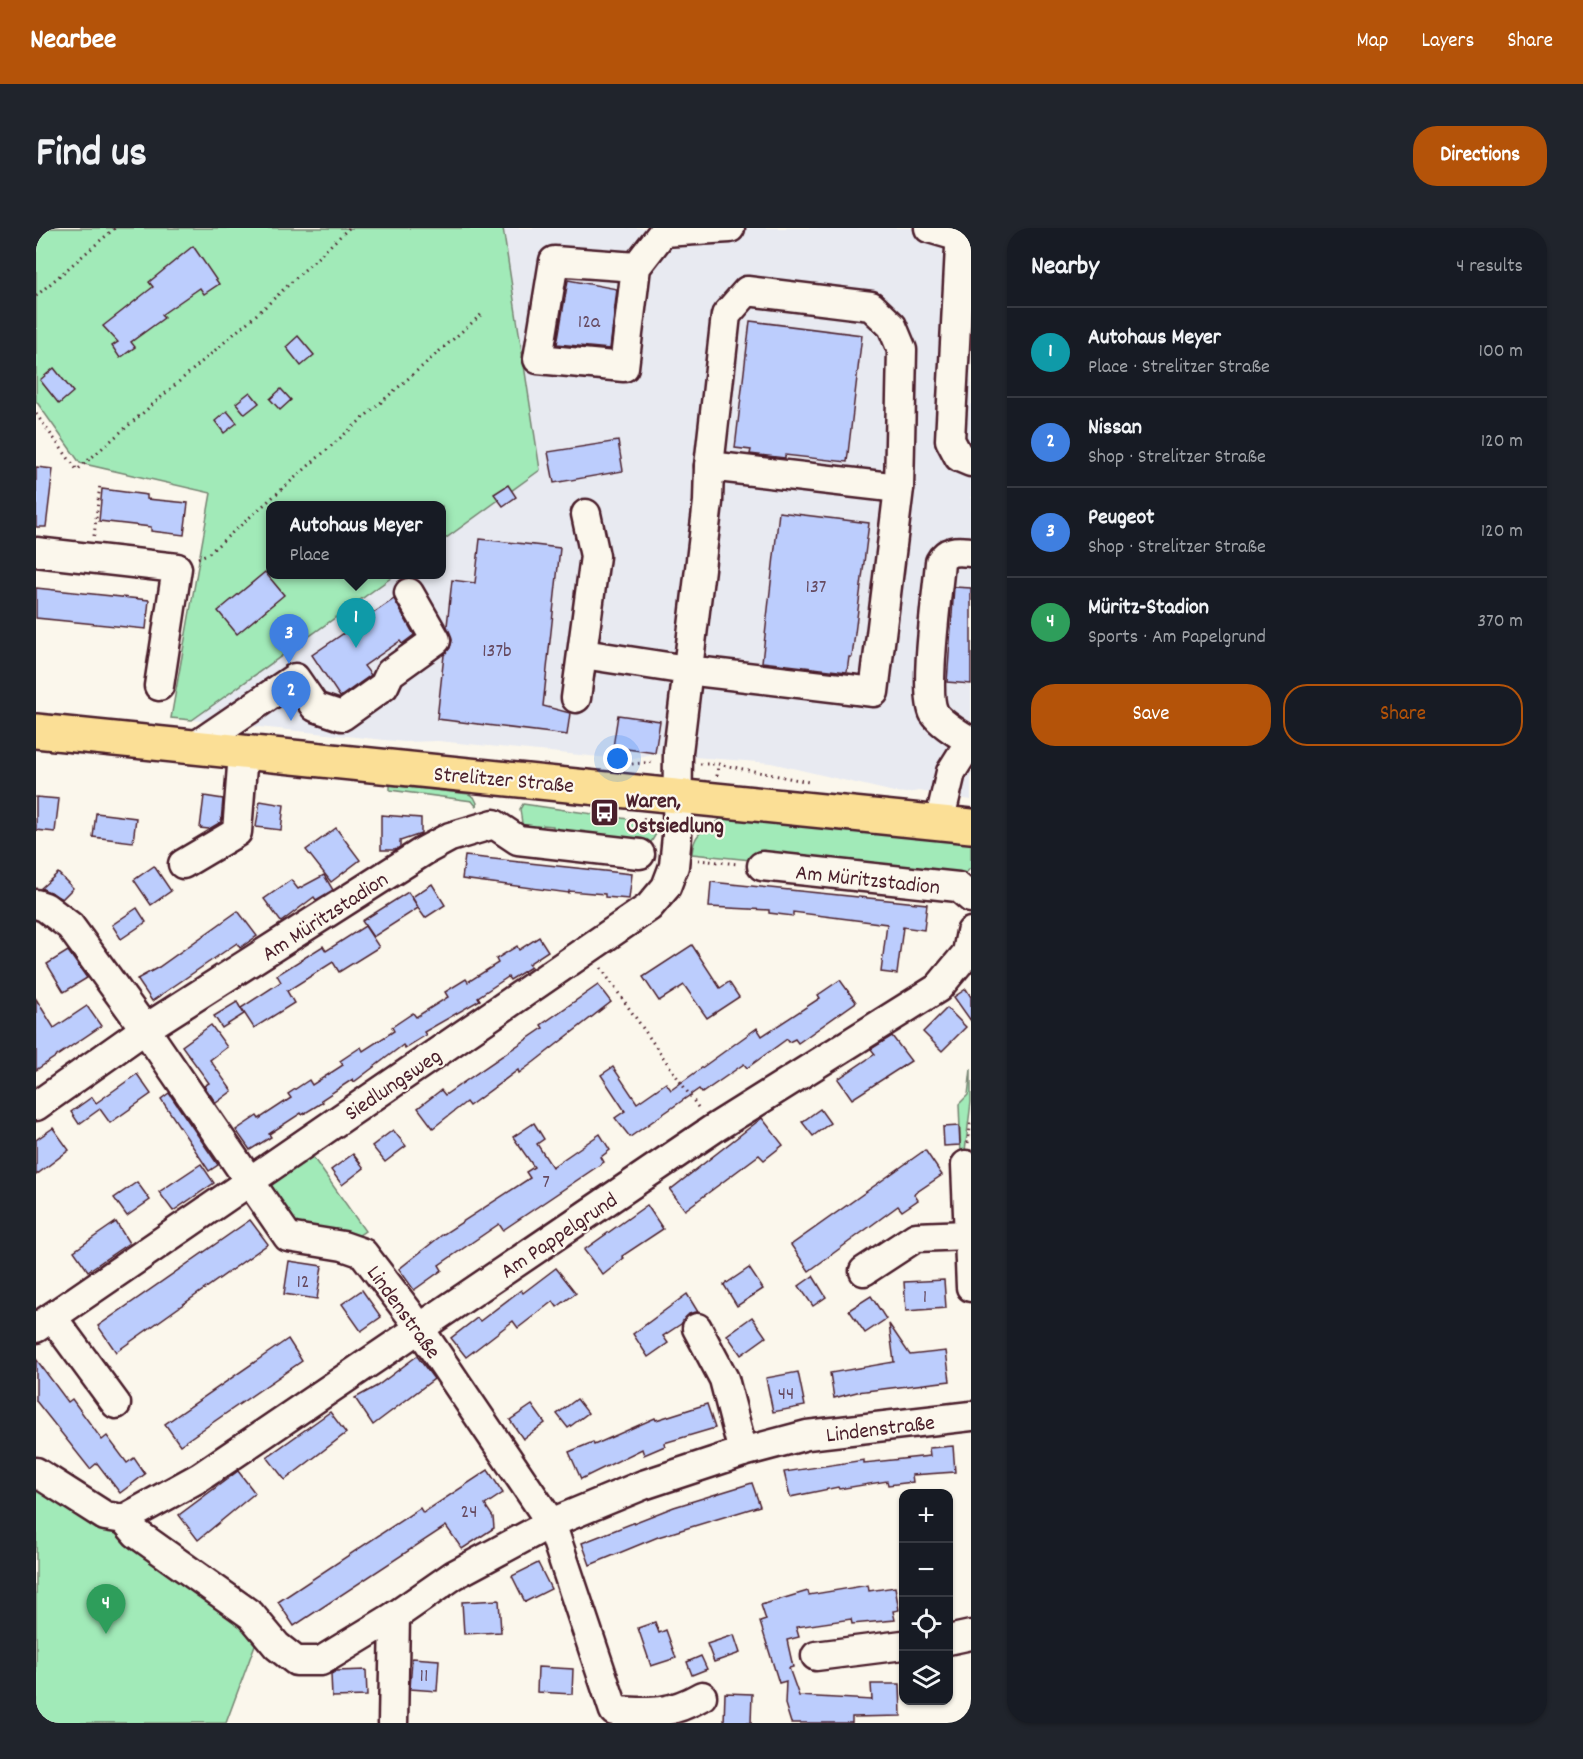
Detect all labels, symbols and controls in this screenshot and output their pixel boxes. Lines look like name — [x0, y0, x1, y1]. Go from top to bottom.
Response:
text: Nearbee — [30, 22, 116, 62]
text: Map — [1357, 27, 1388, 57]
text: Layers — [1421, 27, 1474, 57]
text: Share — [1507, 27, 1553, 57]
text: Find us — [36, 126, 147, 186]
button: Directions — [1413, 126, 1547, 186]
text: Nearby — [1031, 249, 1099, 286]
text: 4 results — [1456, 253, 1523, 281]
house number: 12a — [578, 309, 601, 337]
text: Autohaus Meyer — [1088, 323, 1221, 354]
text: 1 — [1048, 338, 1053, 366]
text: 100 m — [1479, 338, 1523, 366]
text: Place · Strelitzer Straße — [1088, 354, 1270, 382]
text: Nissan — [1088, 413, 1142, 444]
text: 2 — [1046, 428, 1055, 456]
text: 120 m — [1481, 428, 1523, 456]
text: Shop · Strelitzer Straße — [1088, 444, 1266, 472]
popup — [266, 501, 446, 579]
text: Peugeot — [1088, 503, 1154, 534]
text: Autohaus Meyer — [290, 511, 422, 542]
text: 3 — [1046, 518, 1055, 546]
text: 120 m — [1481, 518, 1523, 546]
text: Shop · Strelitzer Straße — [1088, 534, 1266, 562]
text: Place — [290, 542, 330, 570]
house number: 137 — [806, 574, 826, 602]
text: Müritz-Stadion — [1088, 593, 1209, 624]
pin: 1 — [336, 598, 376, 648]
text: 4 — [1046, 608, 1055, 636]
text: 370 m — [1477, 608, 1523, 636]
pin: 3 — [270, 614, 308, 664]
text: Sports · Am Papelgrund — [1088, 624, 1266, 652]
house number: 137b — [482, 638, 512, 666]
pin: 2 — [272, 672, 310, 721]
button: Save — [1031, 684, 1271, 746]
button: Share — [1283, 684, 1523, 746]
your location — [603, 744, 632, 773]
street label: Strelitzer Straße — [432, 760, 575, 803]
place label: Waren, Ostsiedlung — [626, 787, 724, 843]
bus stop icon: Waren, Ostsiedlung — [589, 796, 621, 828]
street label: Am Müritzstadion — [794, 858, 941, 904]
street label: Am Müritzstadion — [257, 865, 395, 970]
street label: Siedlungsweg — [339, 1042, 449, 1130]
house number: 7 — [542, 1169, 550, 1197]
street label: Am Pappelgrund — [495, 1186, 625, 1288]
street label: Lindenstraße — [357, 1260, 447, 1366]
house number: 12 — [296, 1269, 310, 1297]
house number: 1 — [923, 1284, 927, 1312]
house number: 44 — [778, 1381, 794, 1409]
street label: Lindenstraße — [824, 1408, 937, 1453]
map controls — [899, 1489, 953, 1705]
button: + — [899, 1489, 953, 1543]
house number: 24 — [460, 1499, 478, 1527]
button: − — [899, 1543, 953, 1597]
pin: 4 — [86, 1584, 126, 1634]
button: locate — [899, 1597, 953, 1651]
button: layers — [899, 1651, 953, 1705]
house number: 11 — [420, 1663, 428, 1691]

